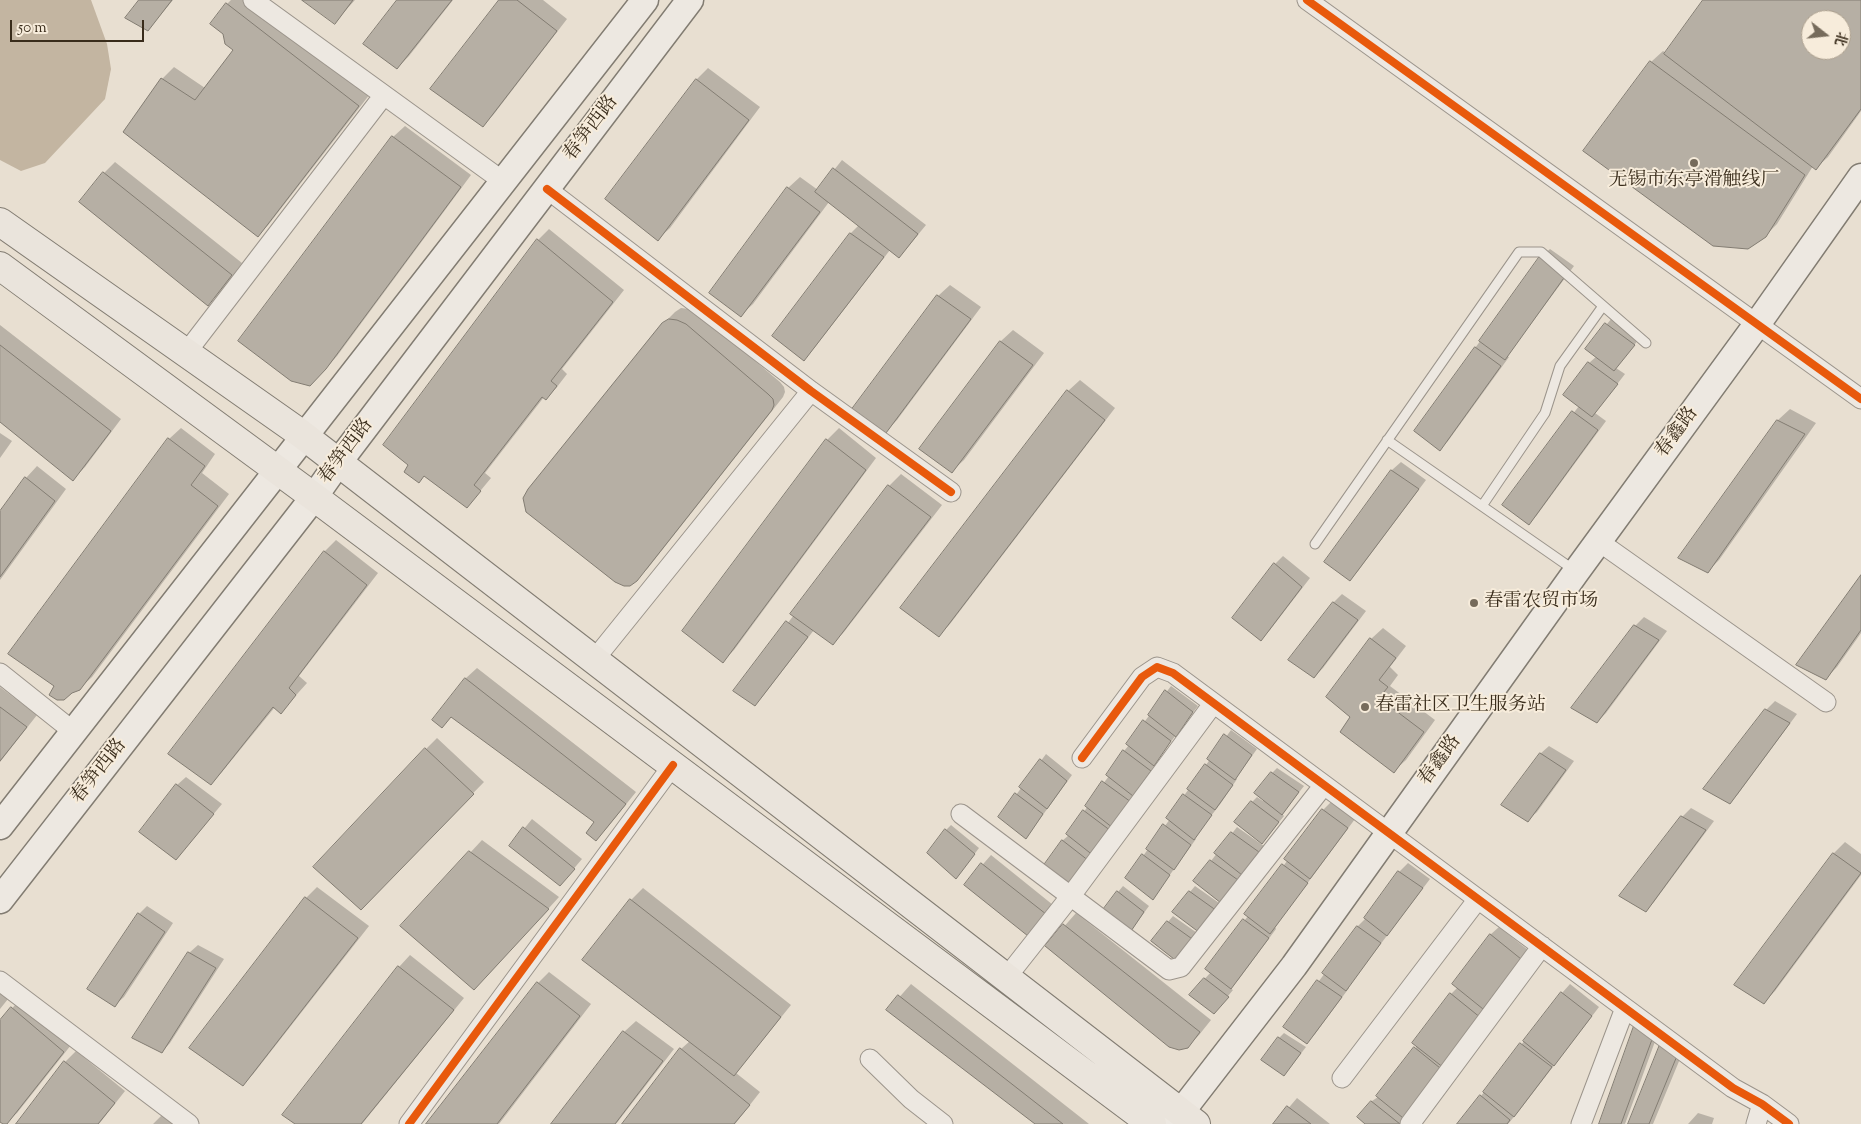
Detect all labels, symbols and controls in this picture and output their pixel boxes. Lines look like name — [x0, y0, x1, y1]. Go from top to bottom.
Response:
scale bar — [12, 10, 146, 42]
north arrow — [1801, 10, 1851, 60]
text: 50 m — [18, 18, 47, 39]
text: 北 — [1828, 29, 1851, 48]
street label: 春笋西路 — [560, 92, 624, 166]
marker: 无锡市东亭滑触线厂 — [1688, 157, 1700, 169]
place label: 无锡市东亭滑触线厂 — [1609, 171, 1779, 193]
street label: 春鑫路 — [1652, 403, 1704, 463]
street label: 春笋西路 — [315, 415, 379, 489]
place label: 春雷农贸市场 — [1484, 592, 1598, 614]
marker: 春雷农贸市场 — [1468, 597, 1480, 609]
place label: 春雷社区卫生服务站 — [1375, 696, 1546, 718]
marker: 春雷社区卫生服务站 — [1359, 701, 1371, 713]
street label: 春鑫路 — [1415, 731, 1467, 791]
street label: 春笋西路 — [68, 735, 132, 809]

